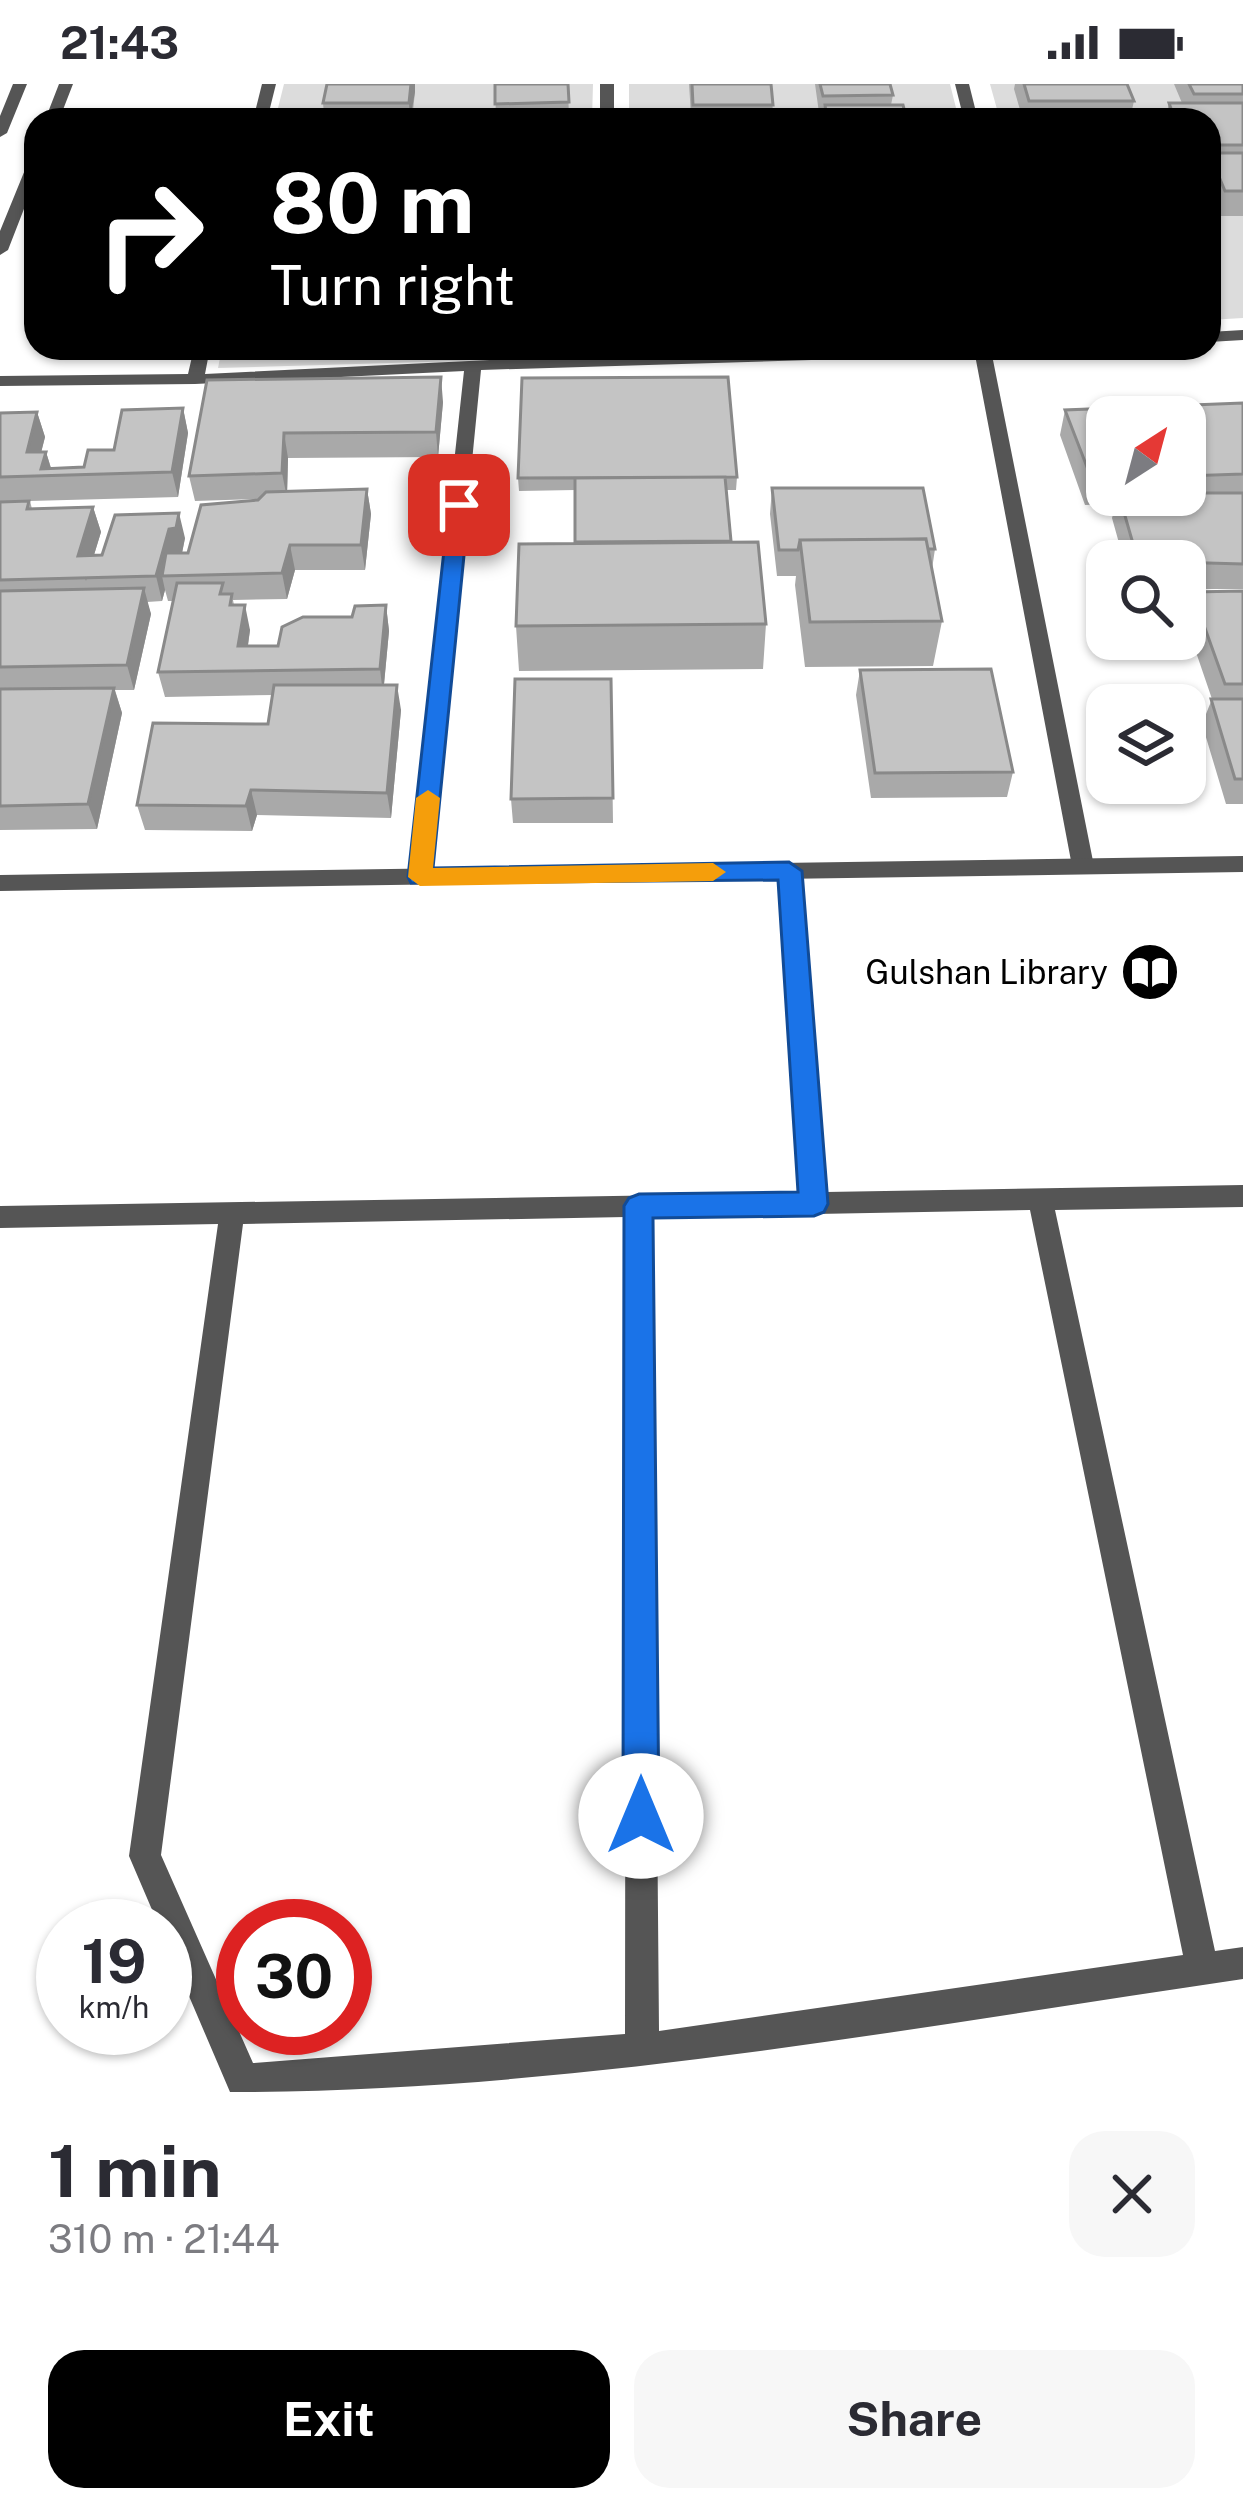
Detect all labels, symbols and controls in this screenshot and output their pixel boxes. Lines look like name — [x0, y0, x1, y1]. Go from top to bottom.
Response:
text: 21:43 — [60, 16, 179, 69]
text: 80 m — [270, 153, 474, 252]
icon: right — [72, 156, 228, 312]
text: Turn right — [270, 254, 515, 317]
north arrow — [1086, 396, 1206, 516]
map controls — [1086, 396, 1206, 804]
pin — [408, 454, 510, 556]
icon: arrive — [426, 472, 492, 538]
button: search — [1086, 540, 1206, 660]
button: layers — [1086, 684, 1206, 804]
library icon: Gulshan Library — [1119, 941, 1181, 1003]
place label: Gulshan Library — [865, 953, 1108, 991]
position arrow — [578, 1753, 704, 1879]
speed limit sign: 30 — [216, 1899, 372, 2055]
text: 19 — [81, 1926, 147, 1997]
text: km/h — [79, 1989, 149, 2025]
text: 1 min — [48, 2129, 222, 2213]
button: close — [1069, 2131, 1195, 2257]
text: 310 m · 21:44 — [48, 2216, 280, 2262]
button: Exit — [48, 2350, 610, 2488]
button: Share — [634, 2350, 1195, 2488]

